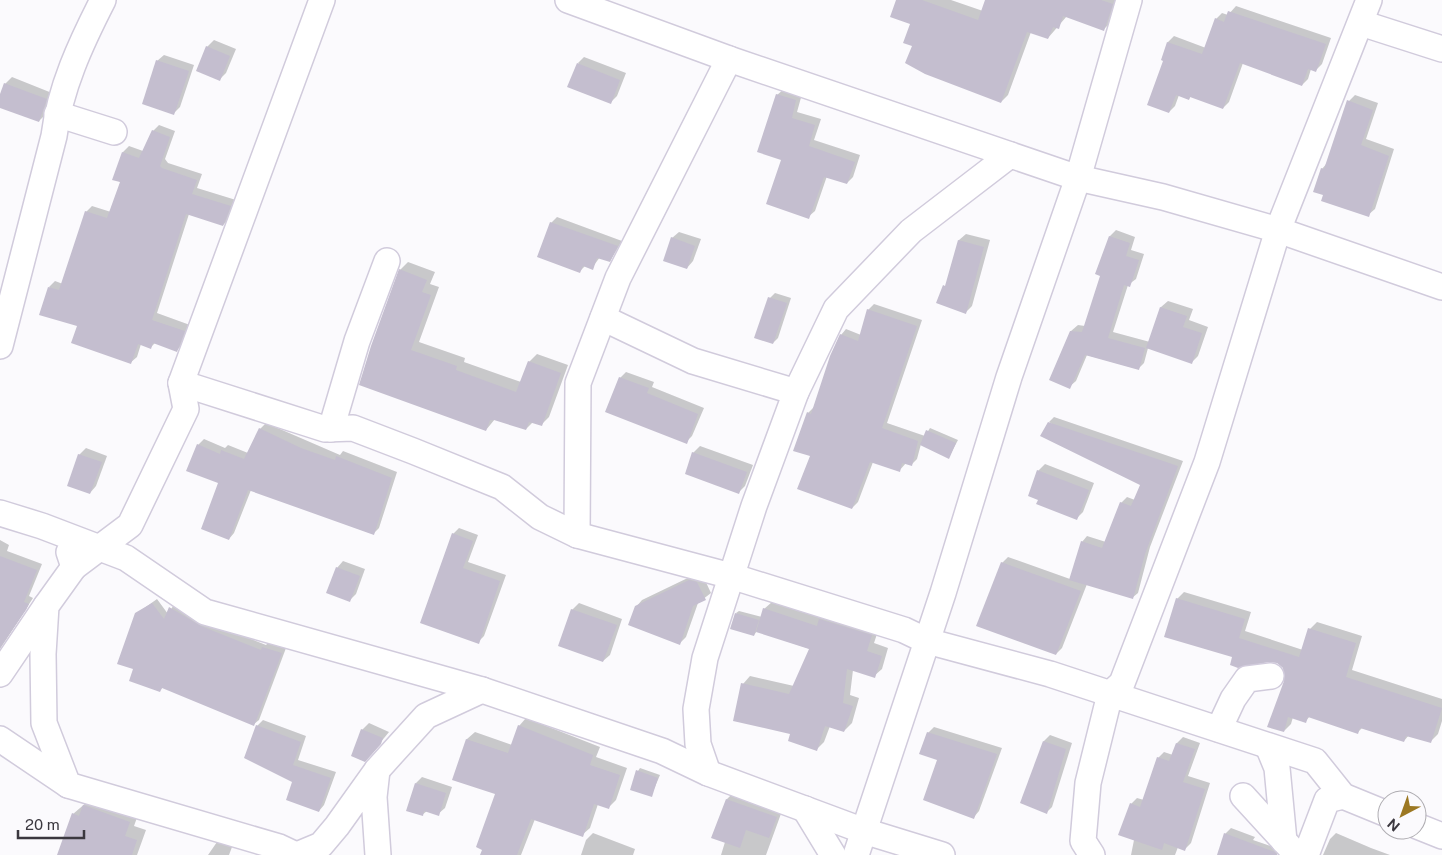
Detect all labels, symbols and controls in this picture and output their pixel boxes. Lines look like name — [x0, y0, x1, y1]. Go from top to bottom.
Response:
north arrow — [1377, 790, 1427, 840]
scale bar — [18, 808, 84, 840]
text: N — [1384, 815, 1403, 834]
text: 20 m — [25, 816, 60, 833]

